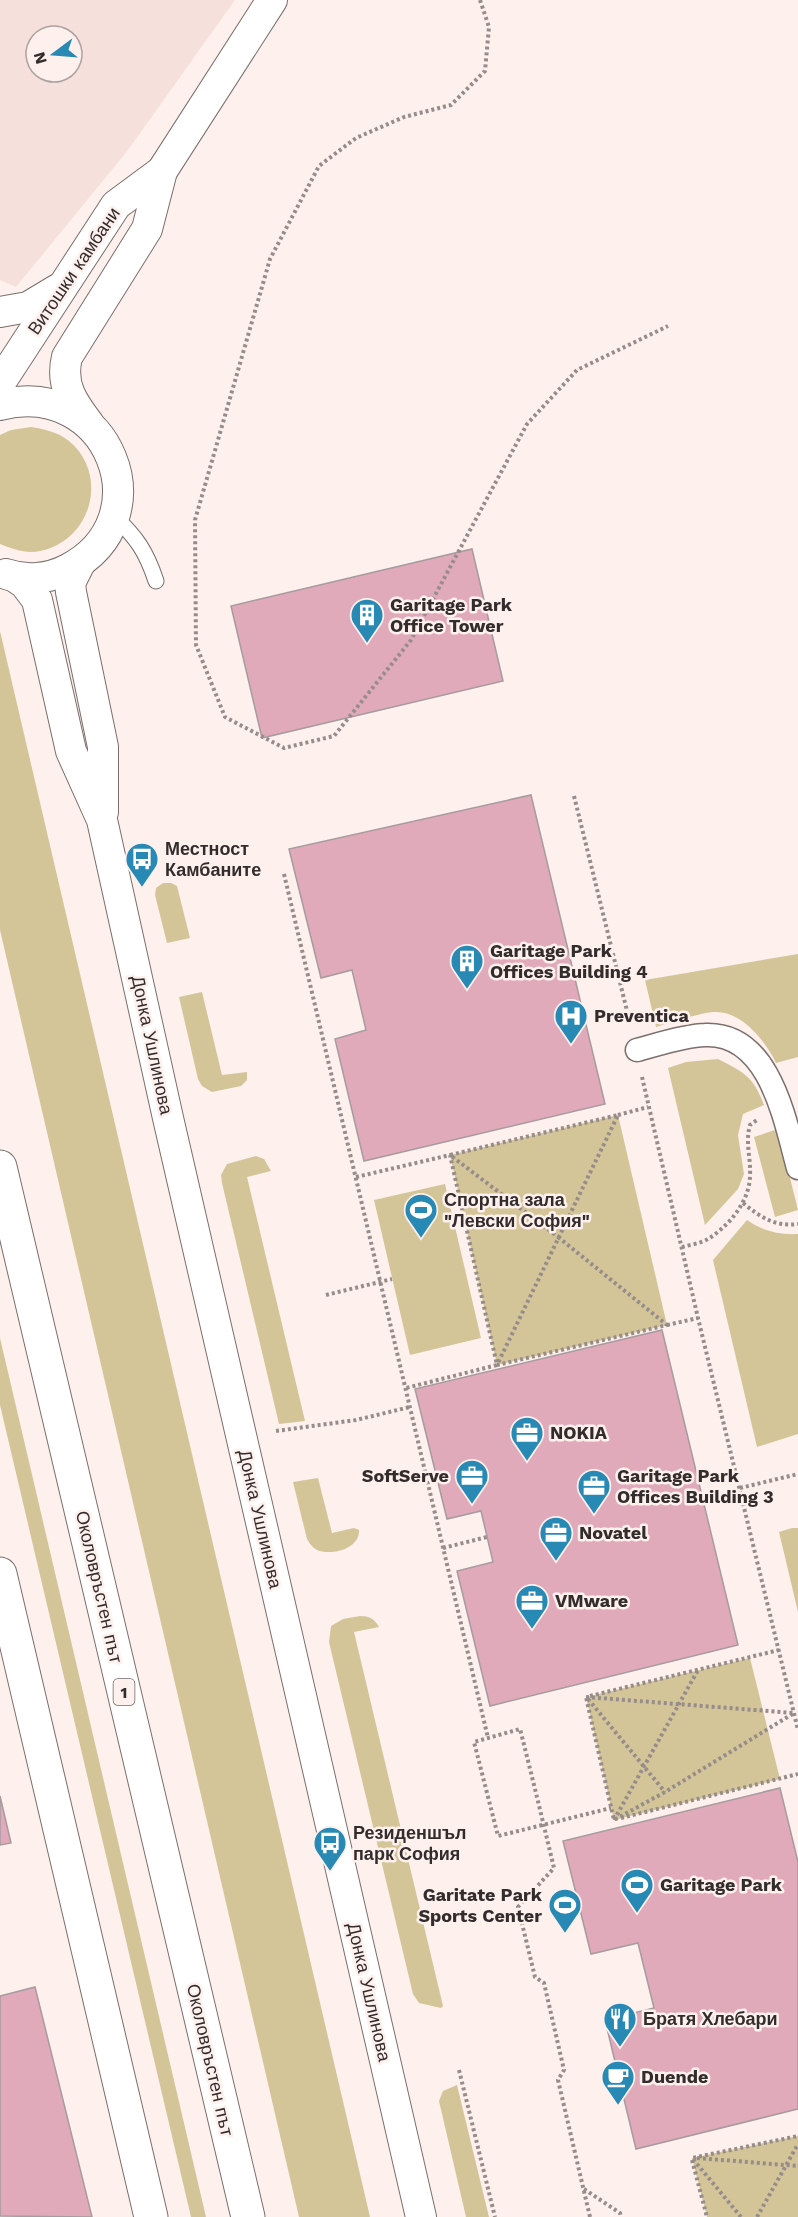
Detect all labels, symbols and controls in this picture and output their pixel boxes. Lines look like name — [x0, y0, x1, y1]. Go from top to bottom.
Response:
north arrow — [24, 24, 84, 84]
text: N — [29, 50, 51, 66]
street label: Витошки камбани — [23, 203, 124, 338]
place label: Garitage Park Office Tower — [390, 594, 513, 636]
building icon: Garitage Park Office Tower — [349, 597, 385, 644]
place label: Местност Камбаните — [165, 838, 261, 880]
bus stop icon: Местност Камбаните — [124, 841, 160, 888]
place label: Garitage Park Offices Building 4 — [490, 940, 648, 982]
building icon: Garitage Park Offices Building 4 — [449, 943, 485, 990]
street label: Донка Ушлинова — [127, 973, 178, 1117]
hospital icon: Preventica — [553, 998, 589, 1045]
place label: Preventica — [594, 1005, 690, 1026]
place label: Спортна зала "Левски София" — [444, 1189, 590, 1231]
sports icon: Спортна зала "Левски София" — [403, 1192, 439, 1239]
office icon: NOKIA — [509, 1415, 545, 1462]
place label: NOKIA — [550, 1422, 608, 1443]
street label: Донка Ушлинова — [234, 1447, 287, 1591]
office icon: SoftServe — [454, 1458, 490, 1505]
place label: SoftServe — [362, 1465, 449, 1486]
place label: Garitage Park Offices Building 3 — [617, 1465, 774, 1507]
office icon: Garitage Park Offices Building 3 — [576, 1468, 612, 1515]
street label: Околовръстен път — [72, 1509, 127, 1665]
office icon: Novatel — [538, 1515, 574, 1562]
place label: Novatel — [579, 1522, 647, 1543]
office icon: VMware — [514, 1583, 550, 1630]
place label: VMware — [555, 1590, 628, 1611]
road number: 1 — [114, 1679, 134, 1705]
place label: Резиденшъл парк София — [353, 1822, 466, 1864]
bus stop icon: Резиденшъл парк София — [312, 1825, 348, 1872]
sports icon: Garitage Park — [619, 1867, 655, 1914]
place label: Garitage Park — [660, 1874, 783, 1895]
place label: Garitate Park Sports Center — [418, 1884, 543, 1926]
sports icon: Garitate Park Sports Center — [547, 1887, 583, 1934]
street label: Донка Ушлинова — [343, 1920, 396, 2064]
street label: Околовръстен път — [183, 1982, 238, 2138]
restaurant icon: Братя Хлебари — [602, 2001, 638, 2048]
place label: Братя Хлебари — [643, 2008, 778, 2029]
cafe icon: Duende — [600, 2059, 636, 2106]
place label: Duende — [641, 2066, 708, 2087]

